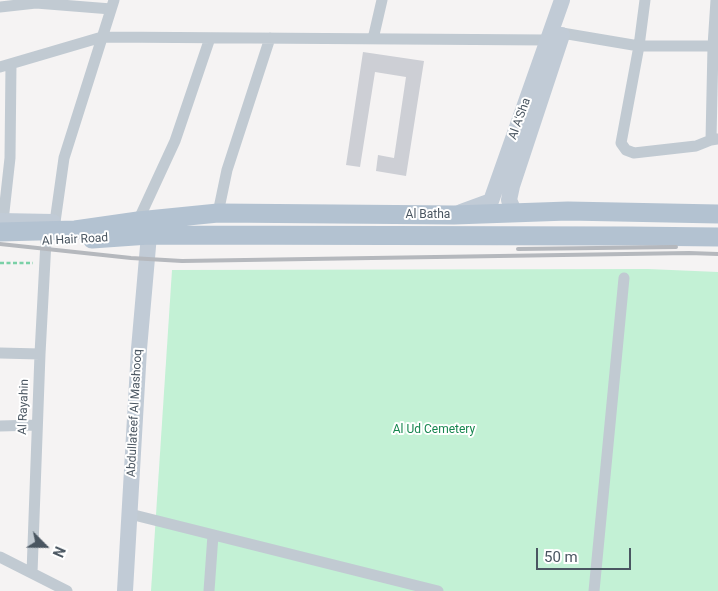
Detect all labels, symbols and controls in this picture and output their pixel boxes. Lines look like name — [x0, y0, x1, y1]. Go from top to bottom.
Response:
street label: Al A'Sha — [506, 96, 534, 142]
street label: Al Batha — [406, 208, 450, 222]
street label: Al Hair Road — [42, 231, 108, 249]
street label: Abdullateef Al Mashooq — [124, 349, 146, 477]
street label: Al Rayahin — [16, 379, 32, 435]
park label: Al Ud Cemetery — [393, 423, 475, 437]
north arrow — [20, 521, 70, 571]
scale bar — [538, 538, 633, 570]
text: N — [50, 544, 68, 560]
text: 50 m — [544, 548, 578, 566]

